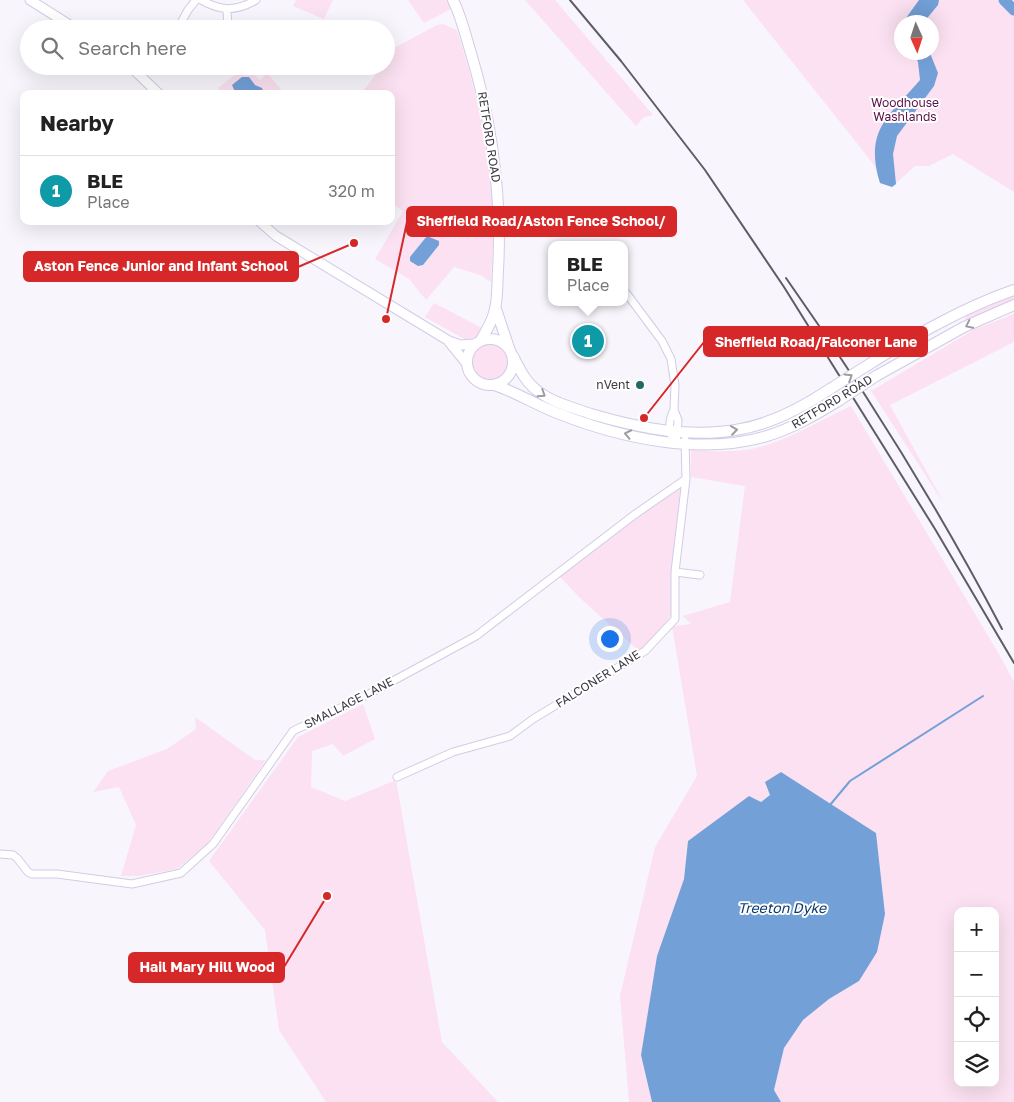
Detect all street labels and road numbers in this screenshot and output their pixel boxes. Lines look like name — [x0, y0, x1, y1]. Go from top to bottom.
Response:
street label: RETFORD ROAD — [475, 90, 504, 183]
street label: RETFORD ROAD — [789, 371, 875, 432]
street label: FALCONER LANE — [553, 646, 643, 711]
street label: SMALLAGE LANE — [302, 674, 396, 732]

